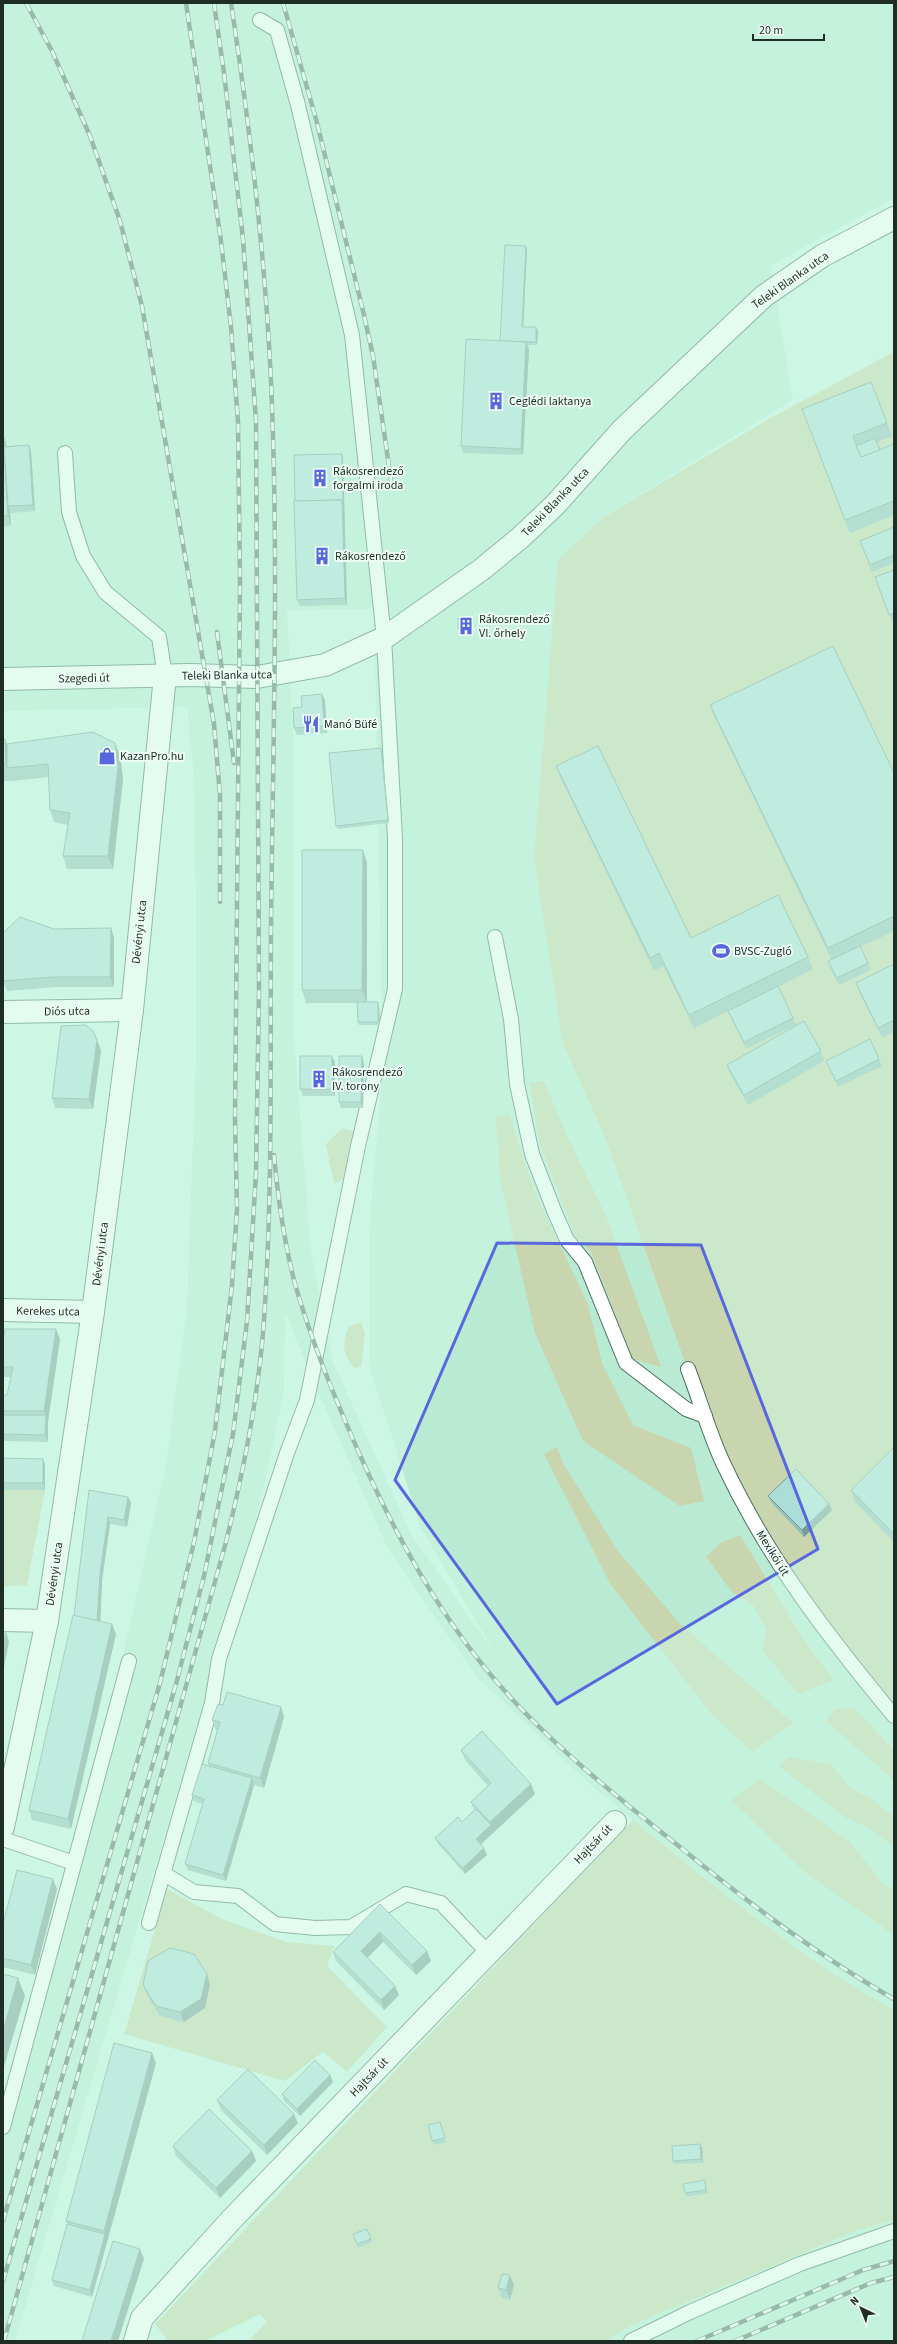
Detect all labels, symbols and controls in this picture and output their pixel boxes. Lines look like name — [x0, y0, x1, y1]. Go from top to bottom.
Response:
scale bar — [753, 16, 824, 42]
text: 20 m — [759, 22, 783, 39]
street label: Teleki Blanka utca — [748, 247, 832, 313]
building icon: Ceglédi laktanya — [486, 391, 506, 411]
place label: Ceglédi laktanya — [509, 393, 591, 410]
place label: Rákosrendező forgalmi iroda — [333, 463, 404, 494]
street label: Teleki Blanka utca — [518, 464, 593, 541]
building icon: Rákosrendező forgalmi iroda — [310, 468, 330, 488]
building icon: Rákosrendező — [312, 546, 332, 566]
place label: Rákosrendező — [335, 548, 406, 565]
place label: Rákosrendező VI. őrhely — [479, 611, 550, 642]
building icon: Rákosrendező VI. őrhely — [456, 616, 476, 636]
street label: Teleki Blanka utca — [182, 666, 273, 685]
street label: Szegedi út — [58, 670, 110, 687]
restaurant icon: Manó Büfé — [301, 714, 321, 734]
place label: Manó Büfé — [324, 716, 377, 733]
shop icon: KazanPro.hu — [97, 746, 117, 766]
place label: KazanPro.hu — [120, 748, 184, 765]
street label: Dévényi utca — [128, 899, 151, 965]
sports icon: BVSC-Zugló — [711, 941, 731, 961]
place label: BVSC-Zugló — [734, 943, 792, 960]
street label: Diós utca — [44, 1003, 90, 1020]
place label: Rákosrendező IV. torony — [332, 1064, 403, 1095]
building icon: Rákosrendező IV. torony — [309, 1069, 329, 1089]
street label: Dévényi utca — [88, 1221, 113, 1287]
street label: Kerekes utca — [16, 1302, 80, 1321]
street label: Mexikói út — [752, 1527, 793, 1579]
street label: Dévényi utca — [42, 1541, 67, 1607]
street label: Hajtsár út — [570, 1821, 616, 1868]
street label: Hajtsár út — [346, 2054, 392, 2101]
north arrow — [841, 2288, 881, 2328]
text: N — [847, 2293, 862, 2309]

